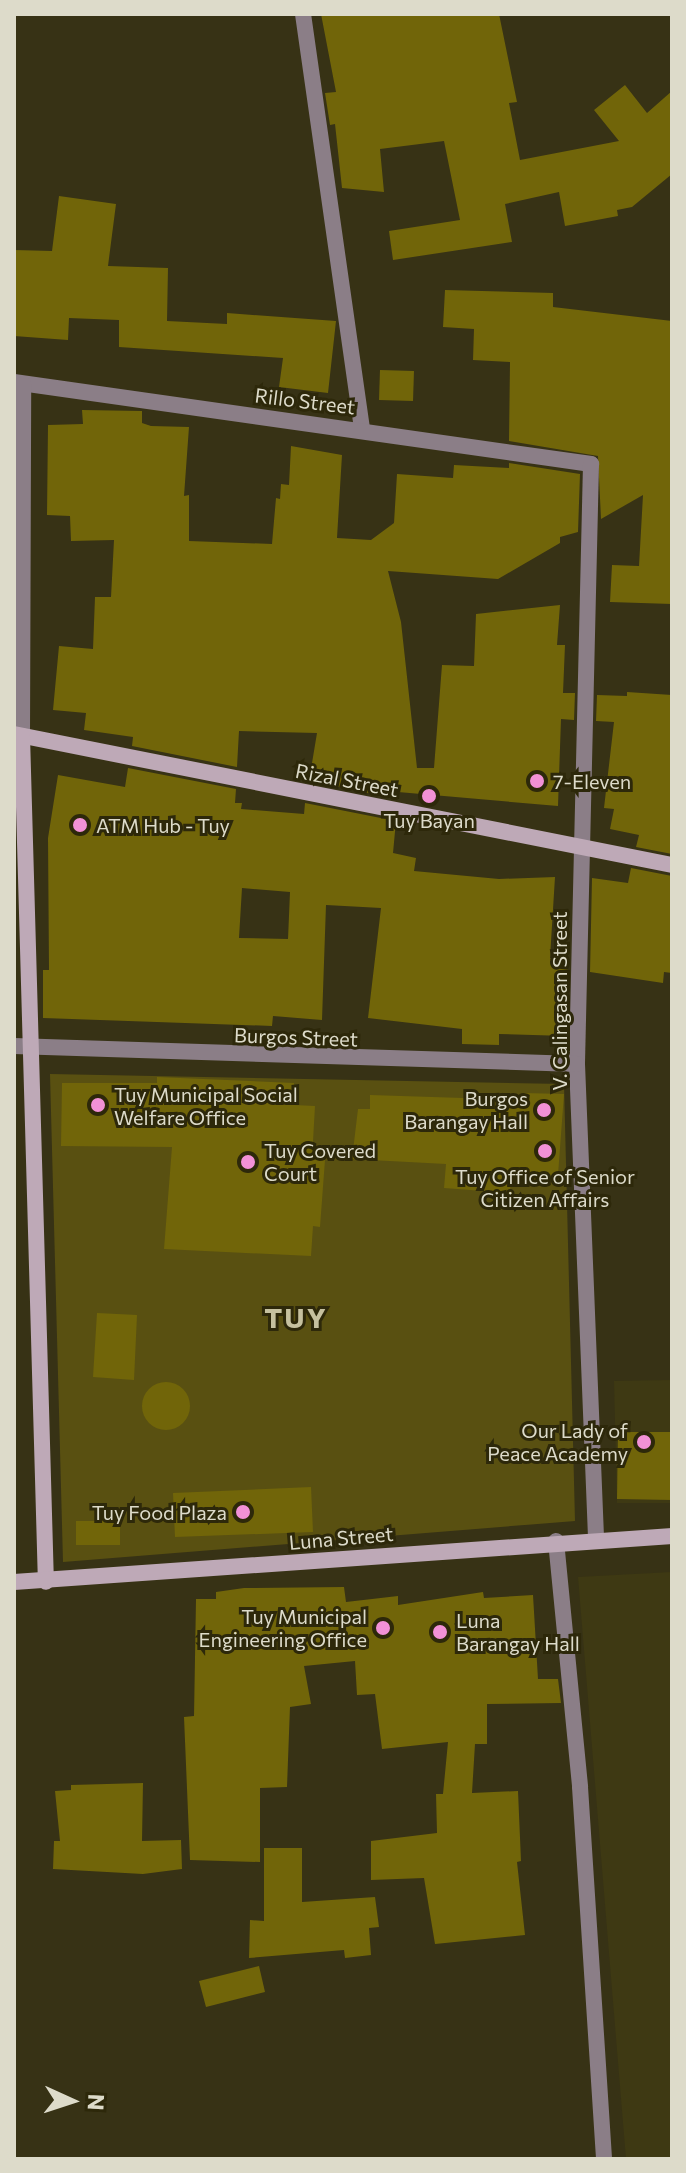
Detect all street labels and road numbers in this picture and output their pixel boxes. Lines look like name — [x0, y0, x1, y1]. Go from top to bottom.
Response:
street label: Rillo Street — [253, 383, 357, 419]
street label: Rizal Street — [293, 758, 401, 802]
street label: V. Calingasan Street — [547, 911, 571, 1091]
street label: Burgos Street — [234, 1023, 358, 1051]
street label: Luna Street — [288, 1521, 394, 1555]

